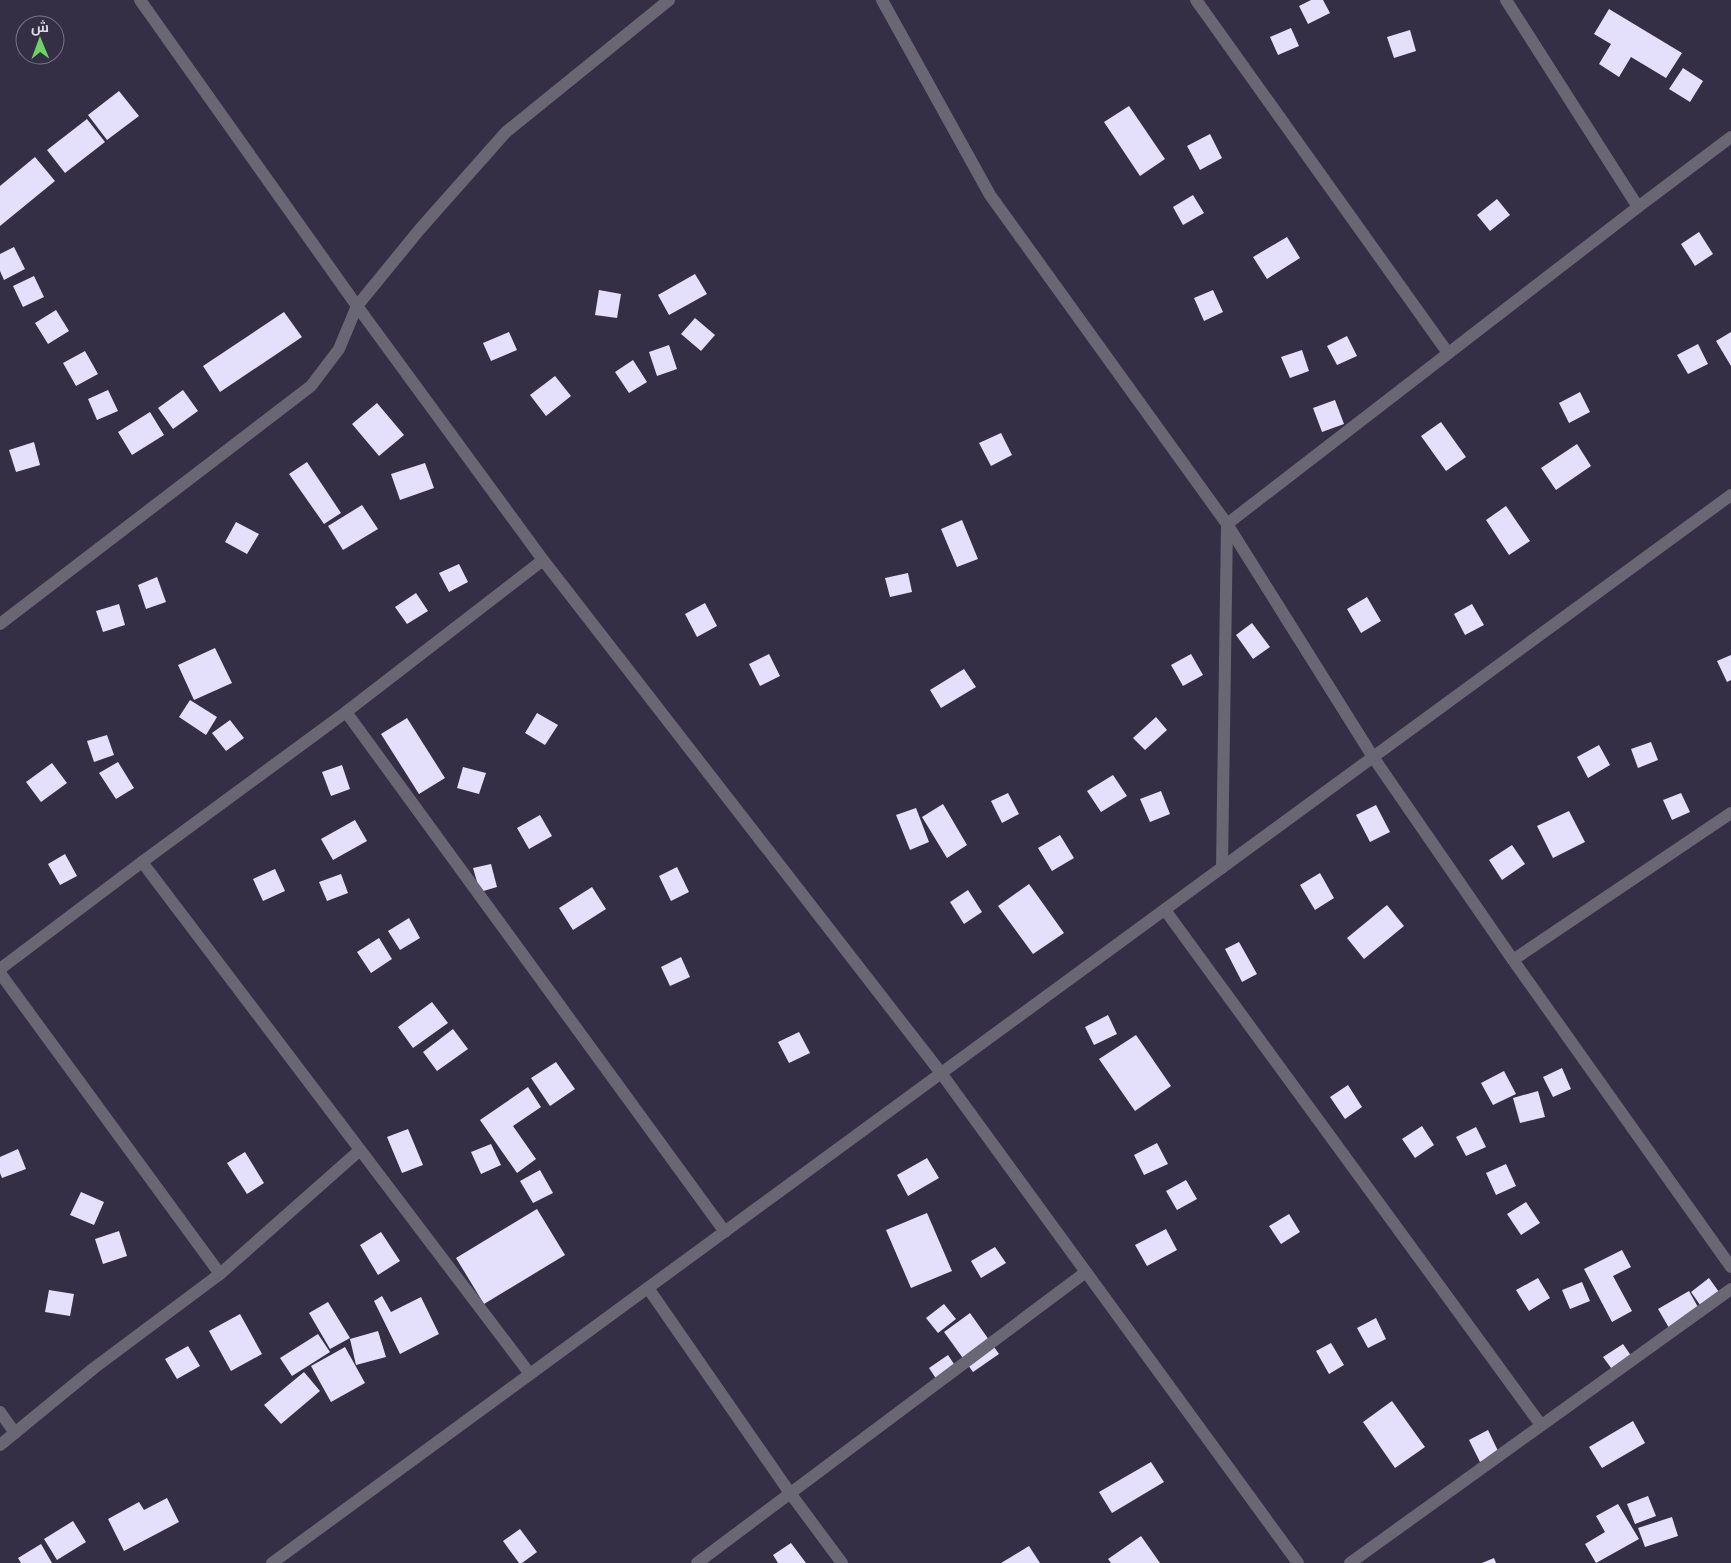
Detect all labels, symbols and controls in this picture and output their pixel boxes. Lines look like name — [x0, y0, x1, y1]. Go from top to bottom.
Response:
north arrow — [15, 15, 65, 65]
text: ش — [31, 19, 49, 36]

